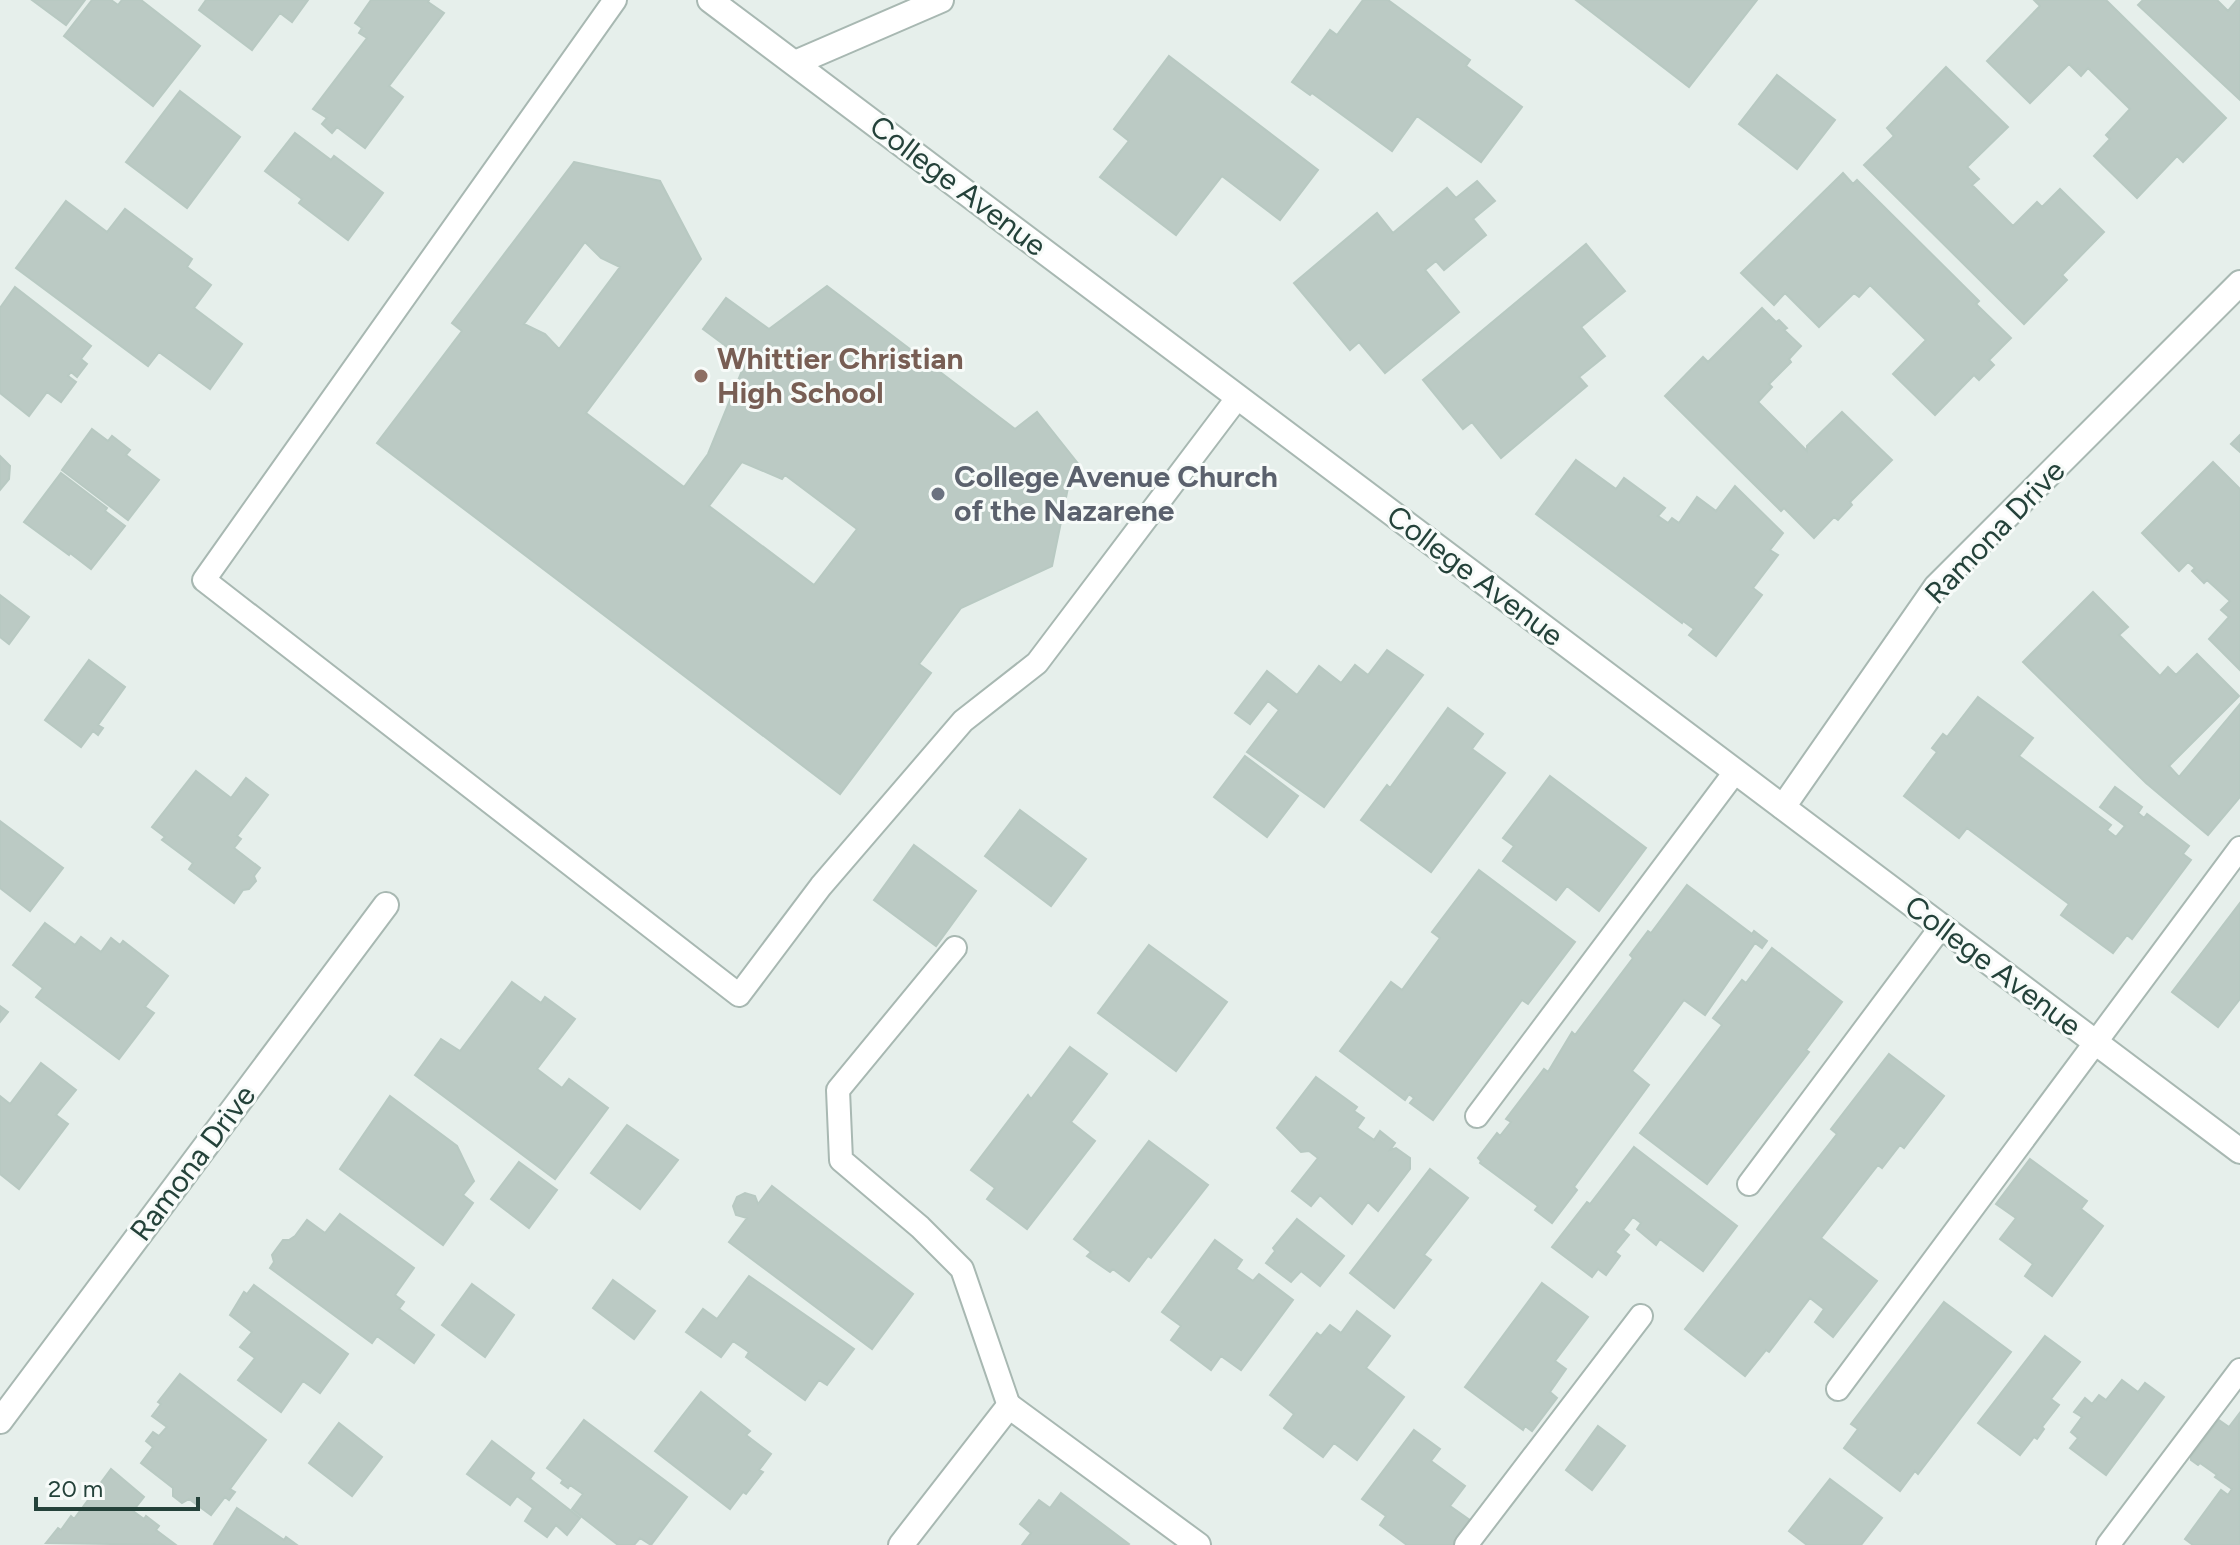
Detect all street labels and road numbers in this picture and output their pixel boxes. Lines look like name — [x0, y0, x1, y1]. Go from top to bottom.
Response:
street label: College Avenue — [863, 107, 1054, 264]
street label: Ramona Drive — [1917, 452, 2072, 611]
street label: College Avenue — [1380, 497, 1571, 654]
street label: College Avenue — [1898, 887, 2089, 1044]
street label: Ramona Drive — [122, 1077, 263, 1248]

